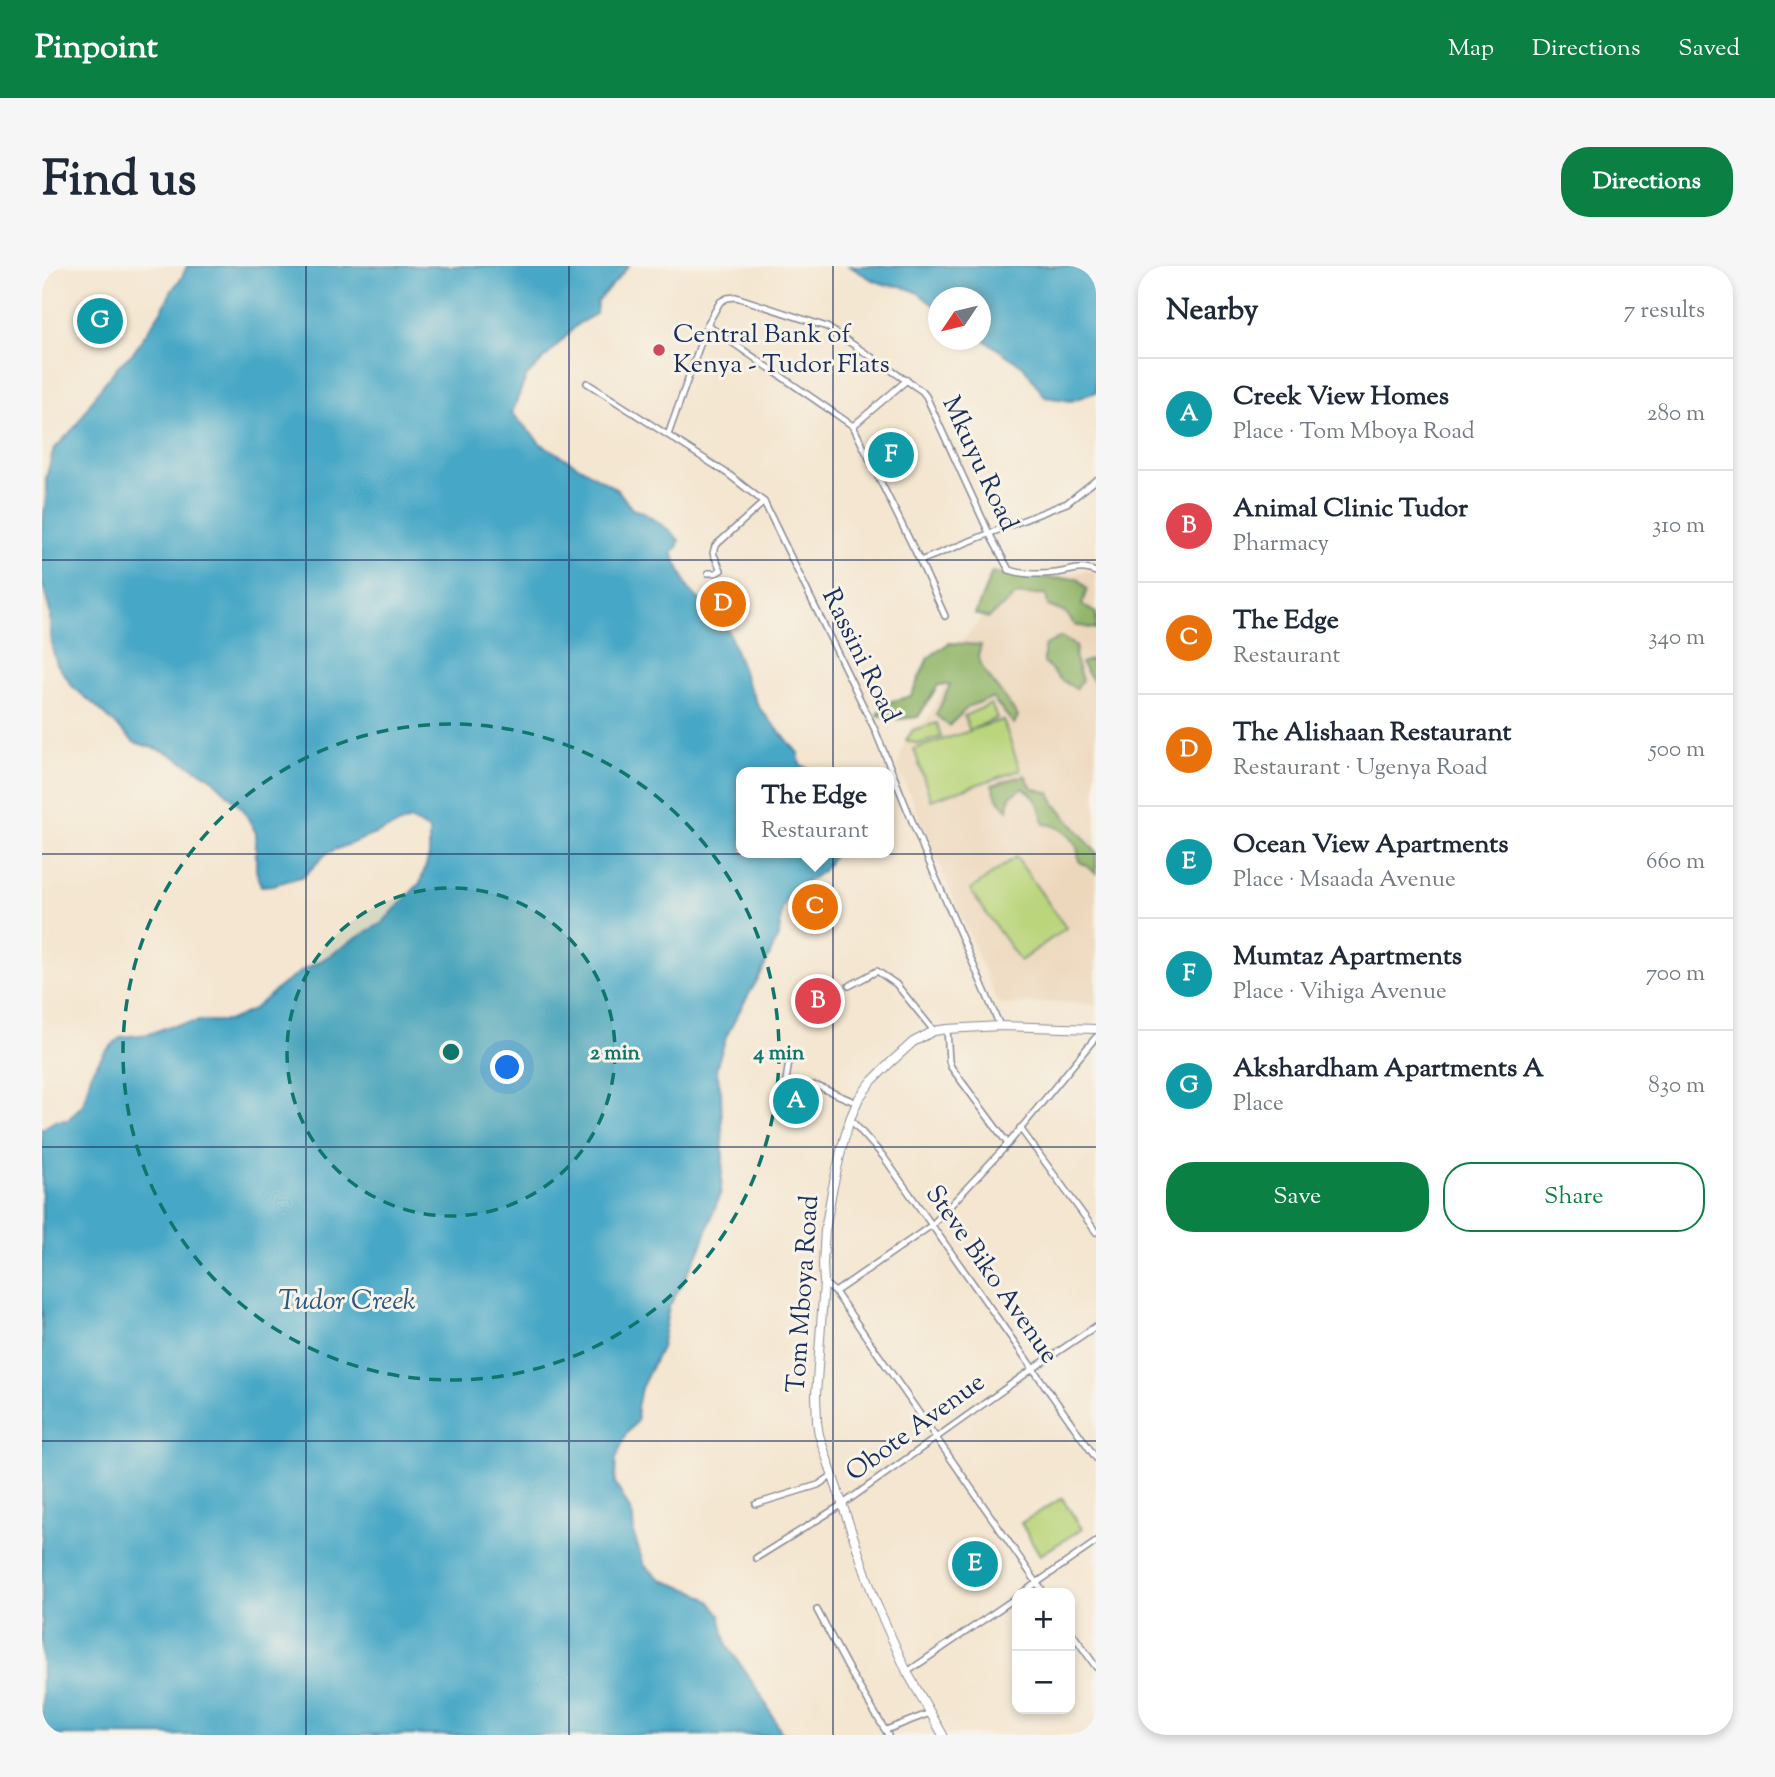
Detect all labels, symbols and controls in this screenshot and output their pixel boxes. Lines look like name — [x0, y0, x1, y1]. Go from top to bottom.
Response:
text: Pinpoint — [35, 25, 158, 73]
text: Map — [1448, 32, 1494, 66]
text: Directions — [1532, 32, 1640, 66]
text: Saved — [1678, 32, 1740, 66]
text: Find us — [42, 147, 196, 217]
button: Directions — [1561, 147, 1733, 217]
north arrow — [928, 287, 991, 350]
text: Nearby — [1166, 290, 1258, 333]
pin: G — [77, 295, 123, 347]
text: 7 results — [1624, 295, 1705, 328]
place label: Central Bank of Kenya - Tudor Flats — [673, 317, 890, 384]
marker: Central Bank of Kenya - Tudor Flats — [651, 342, 667, 358]
text: Creek View Homes — [1233, 379, 1449, 416]
street label: Mkuyu Road — [932, 390, 1027, 538]
text: A — [1180, 398, 1198, 431]
text: 280 m — [1647, 398, 1705, 431]
text: Place · Tom Mboya Road — [1233, 416, 1475, 449]
pin: F — [868, 429, 914, 481]
text: Animal Clinic Tudor — [1233, 491, 1468, 528]
text: B — [1182, 510, 1196, 543]
text: 310 m — [1652, 510, 1705, 543]
text: Pharmacy — [1233, 528, 1329, 561]
pin: D — [700, 578, 746, 630]
street label: Rassini Road — [812, 583, 909, 730]
text: The Edge — [1233, 603, 1339, 640]
text: C — [1180, 622, 1198, 655]
text: 340 m — [1648, 622, 1705, 655]
text: Restaurant — [1233, 640, 1340, 673]
text: The Alishaan Restaurant — [1233, 715, 1512, 752]
text: D — [1180, 734, 1198, 767]
text: 500 m — [1649, 734, 1705, 767]
text: Restaurant · Ugenya Road — [1233, 752, 1488, 785]
popup — [736, 767, 894, 858]
text: The Edge — [761, 778, 867, 815]
text: Restaurant — [761, 815, 869, 848]
text: Ocean View Apartments — [1233, 827, 1508, 864]
text: E — [1182, 846, 1196, 879]
text: 660 m — [1646, 846, 1705, 879]
text: Place · Msaada Avenue — [1233, 864, 1456, 897]
pin: C — [792, 881, 838, 933]
text: Mumtaz Apartments — [1233, 939, 1462, 976]
text: F — [1183, 958, 1195, 991]
text: 700 m — [1646, 958, 1705, 991]
pin: B — [795, 975, 841, 1027]
text: Place · Vihiga Avenue — [1233, 976, 1447, 1009]
text: 2 min — [590, 1039, 641, 1069]
text: 4 min — [753, 1039, 805, 1069]
centre of rings — [439, 1040, 463, 1064]
your location — [490, 1050, 524, 1084]
text: Akshardham Apartments A — [1233, 1051, 1544, 1088]
text: G — [1180, 1070, 1198, 1103]
text: 830 m — [1648, 1070, 1705, 1103]
pin: A — [773, 1075, 819, 1127]
text: Place — [1233, 1088, 1284, 1121]
button: Save — [1166, 1162, 1429, 1232]
button: Share — [1443, 1162, 1705, 1232]
street label: Steve Biko Avenue — [915, 1178, 1067, 1372]
street label: Tom Mboya Road — [779, 1194, 829, 1394]
water label: Tudor Creek — [278, 1282, 416, 1322]
street label: Obote Avenue — [839, 1365, 993, 1491]
pin: E — [952, 1538, 998, 1590]
map controls — [1012, 1588, 1075, 1714]
button: + — [1012, 1588, 1075, 1651]
button: − — [1012, 1651, 1075, 1714]

